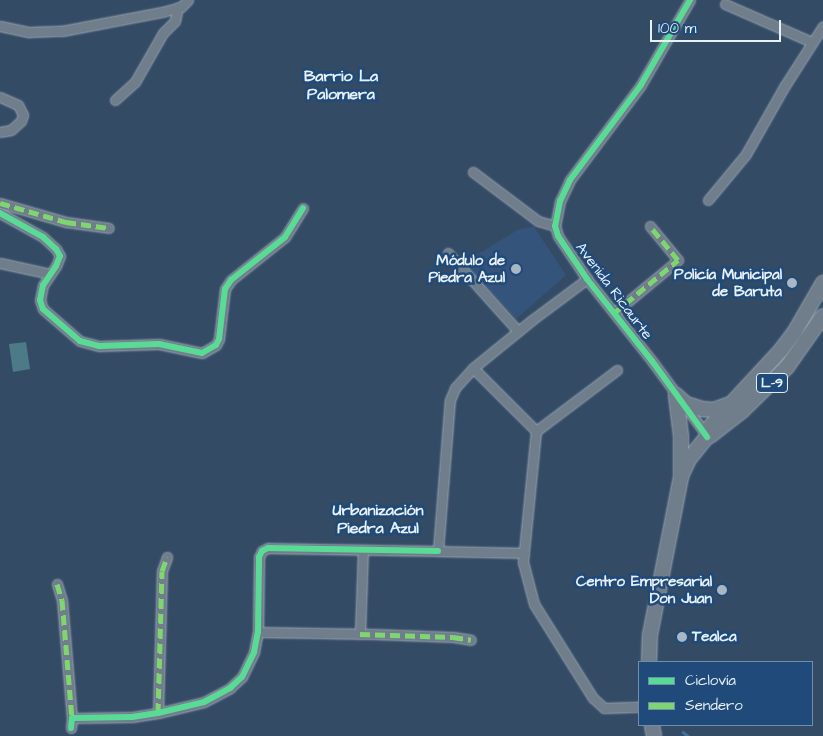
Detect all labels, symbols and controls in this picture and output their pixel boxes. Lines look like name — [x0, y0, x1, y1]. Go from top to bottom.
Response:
scale bar — [653, 10, 784, 42]
text: 100 m — [658, 18, 697, 39]
district label: Barrio La Palomera — [304, 66, 378, 104]
street label: Avenida Ricaurte — [572, 239, 656, 343]
place label: Módulo de Piedra Azul — [428, 251, 505, 286]
marker: Módulo de Piedra Azul — [509, 262, 523, 276]
place label: Policía Municipal de Baruta — [674, 265, 782, 300]
marker: Policía Municipal de Baruta — [786, 277, 798, 289]
road number: L-9 — [756, 372, 788, 394]
district label: Urbanización Piedra Azul — [333, 500, 423, 538]
place label: Centro Empresarial Don Juan — [576, 572, 712, 607]
marker: Centro Empresarial Don Juan — [716, 584, 728, 596]
place label: Tealca — [692, 628, 737, 646]
marker: Tealca — [676, 631, 688, 643]
legend — [638, 661, 813, 726]
text: Ciclovía — [685, 670, 736, 691]
text: Sendero — [685, 695, 743, 716]

